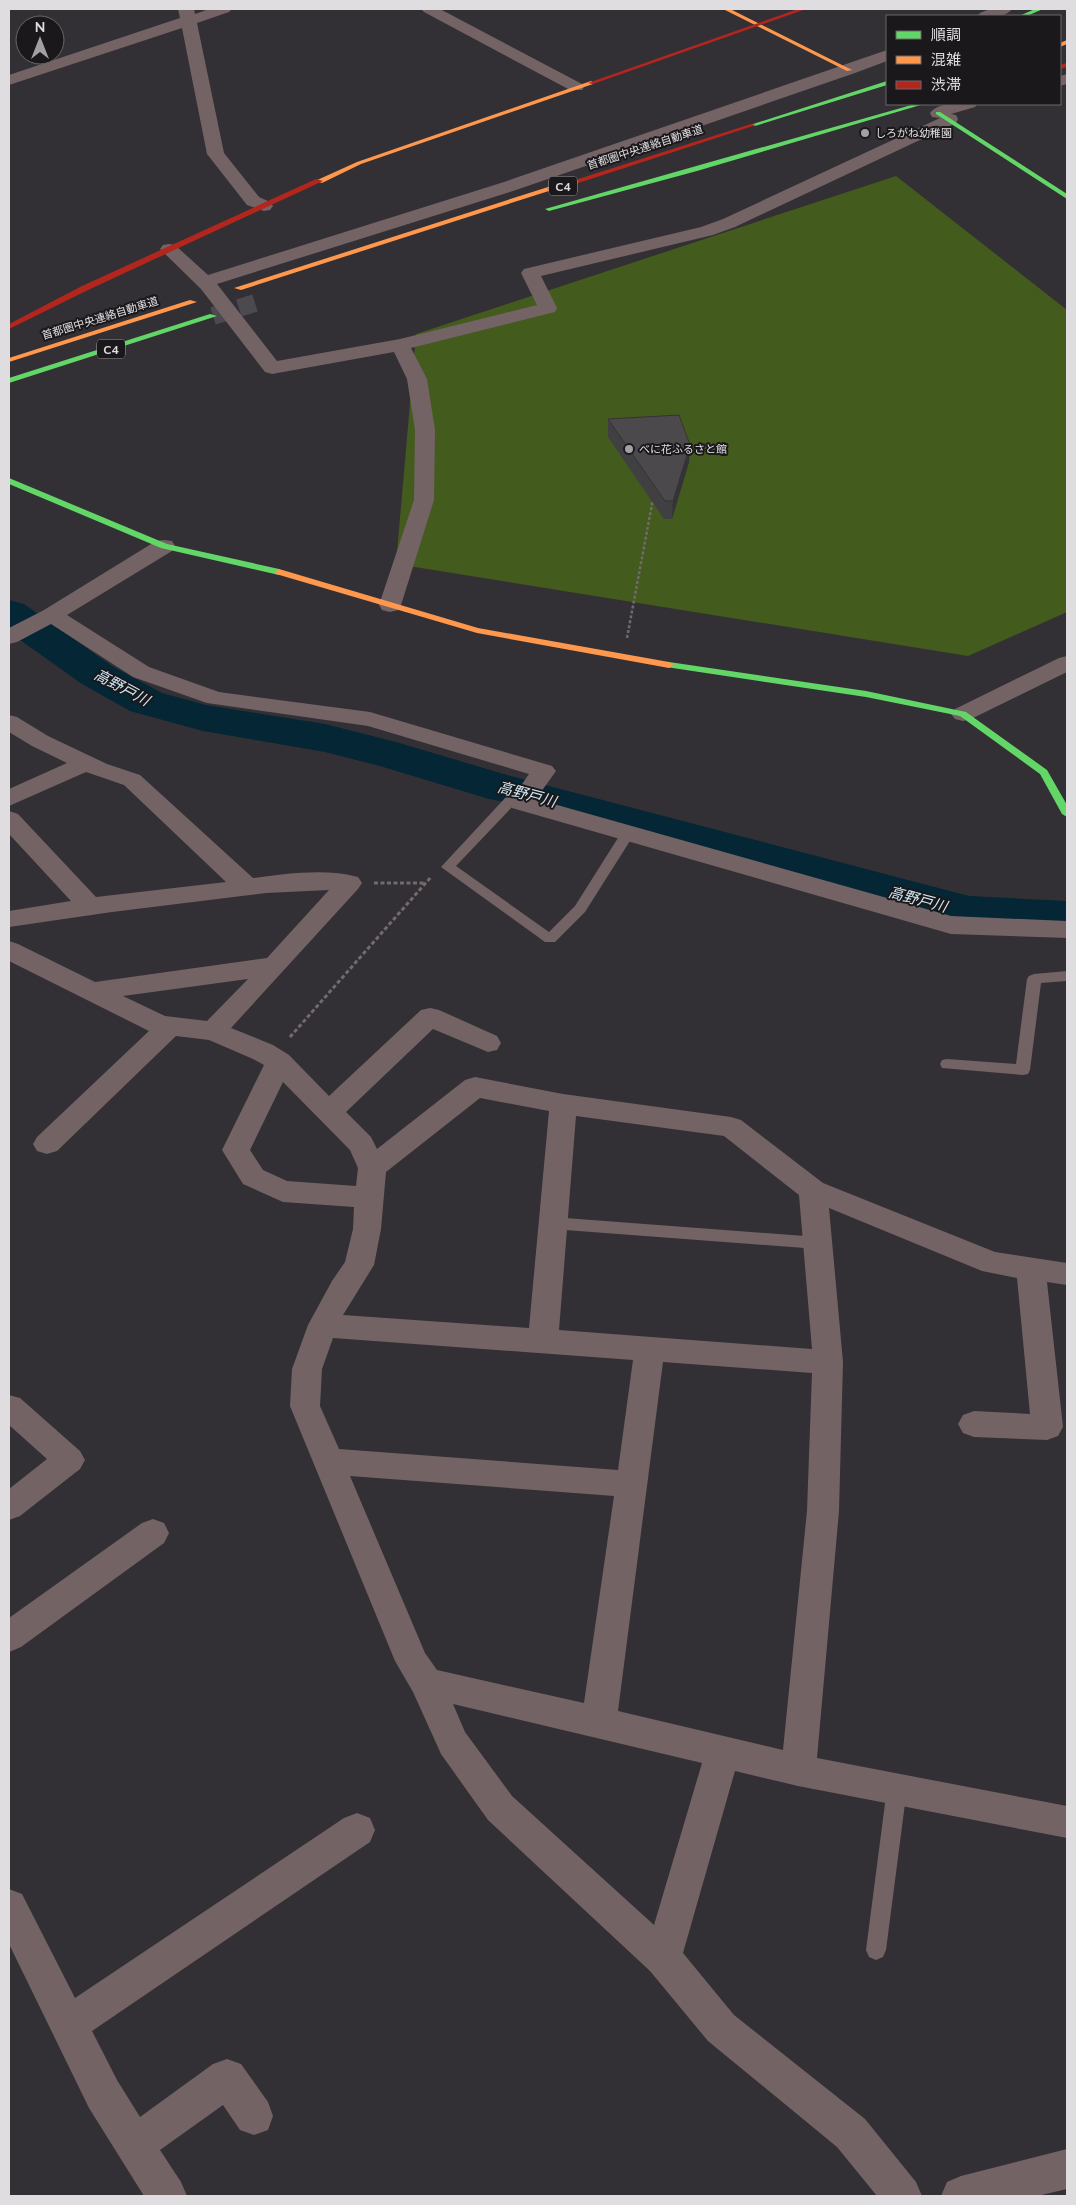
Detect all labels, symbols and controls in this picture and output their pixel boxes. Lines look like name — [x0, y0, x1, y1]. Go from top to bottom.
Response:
north arrow — [15, 15, 65, 65]
legend — [886, 15, 1061, 105]
text: N — [35, 18, 45, 36]
text: 順調 — [931, 25, 961, 44]
text: 混雑 — [931, 50, 961, 69]
text: 渋滞 — [931, 75, 961, 94]
street label: 首都圏中央連絡自動車道 — [585, 122, 705, 172]
place label: しろがね幼稚園 — [875, 126, 952, 140]
marker: しろがね幼稚園 — [859, 127, 871, 139]
road number: C4 — [549, 177, 577, 196]
street label: 首都圏中央連絡自動車道 — [40, 294, 160, 342]
road number: C4 — [97, 339, 125, 358]
place label: べに花ふるさと館 — [639, 442, 727, 456]
marker: べに花ふるさと館 — [623, 443, 635, 455]
water label: 高野戸川 — [91, 665, 155, 710]
water label: 高野戸川 — [496, 777, 560, 811]
water label: 高野戸川 — [887, 882, 951, 916]

